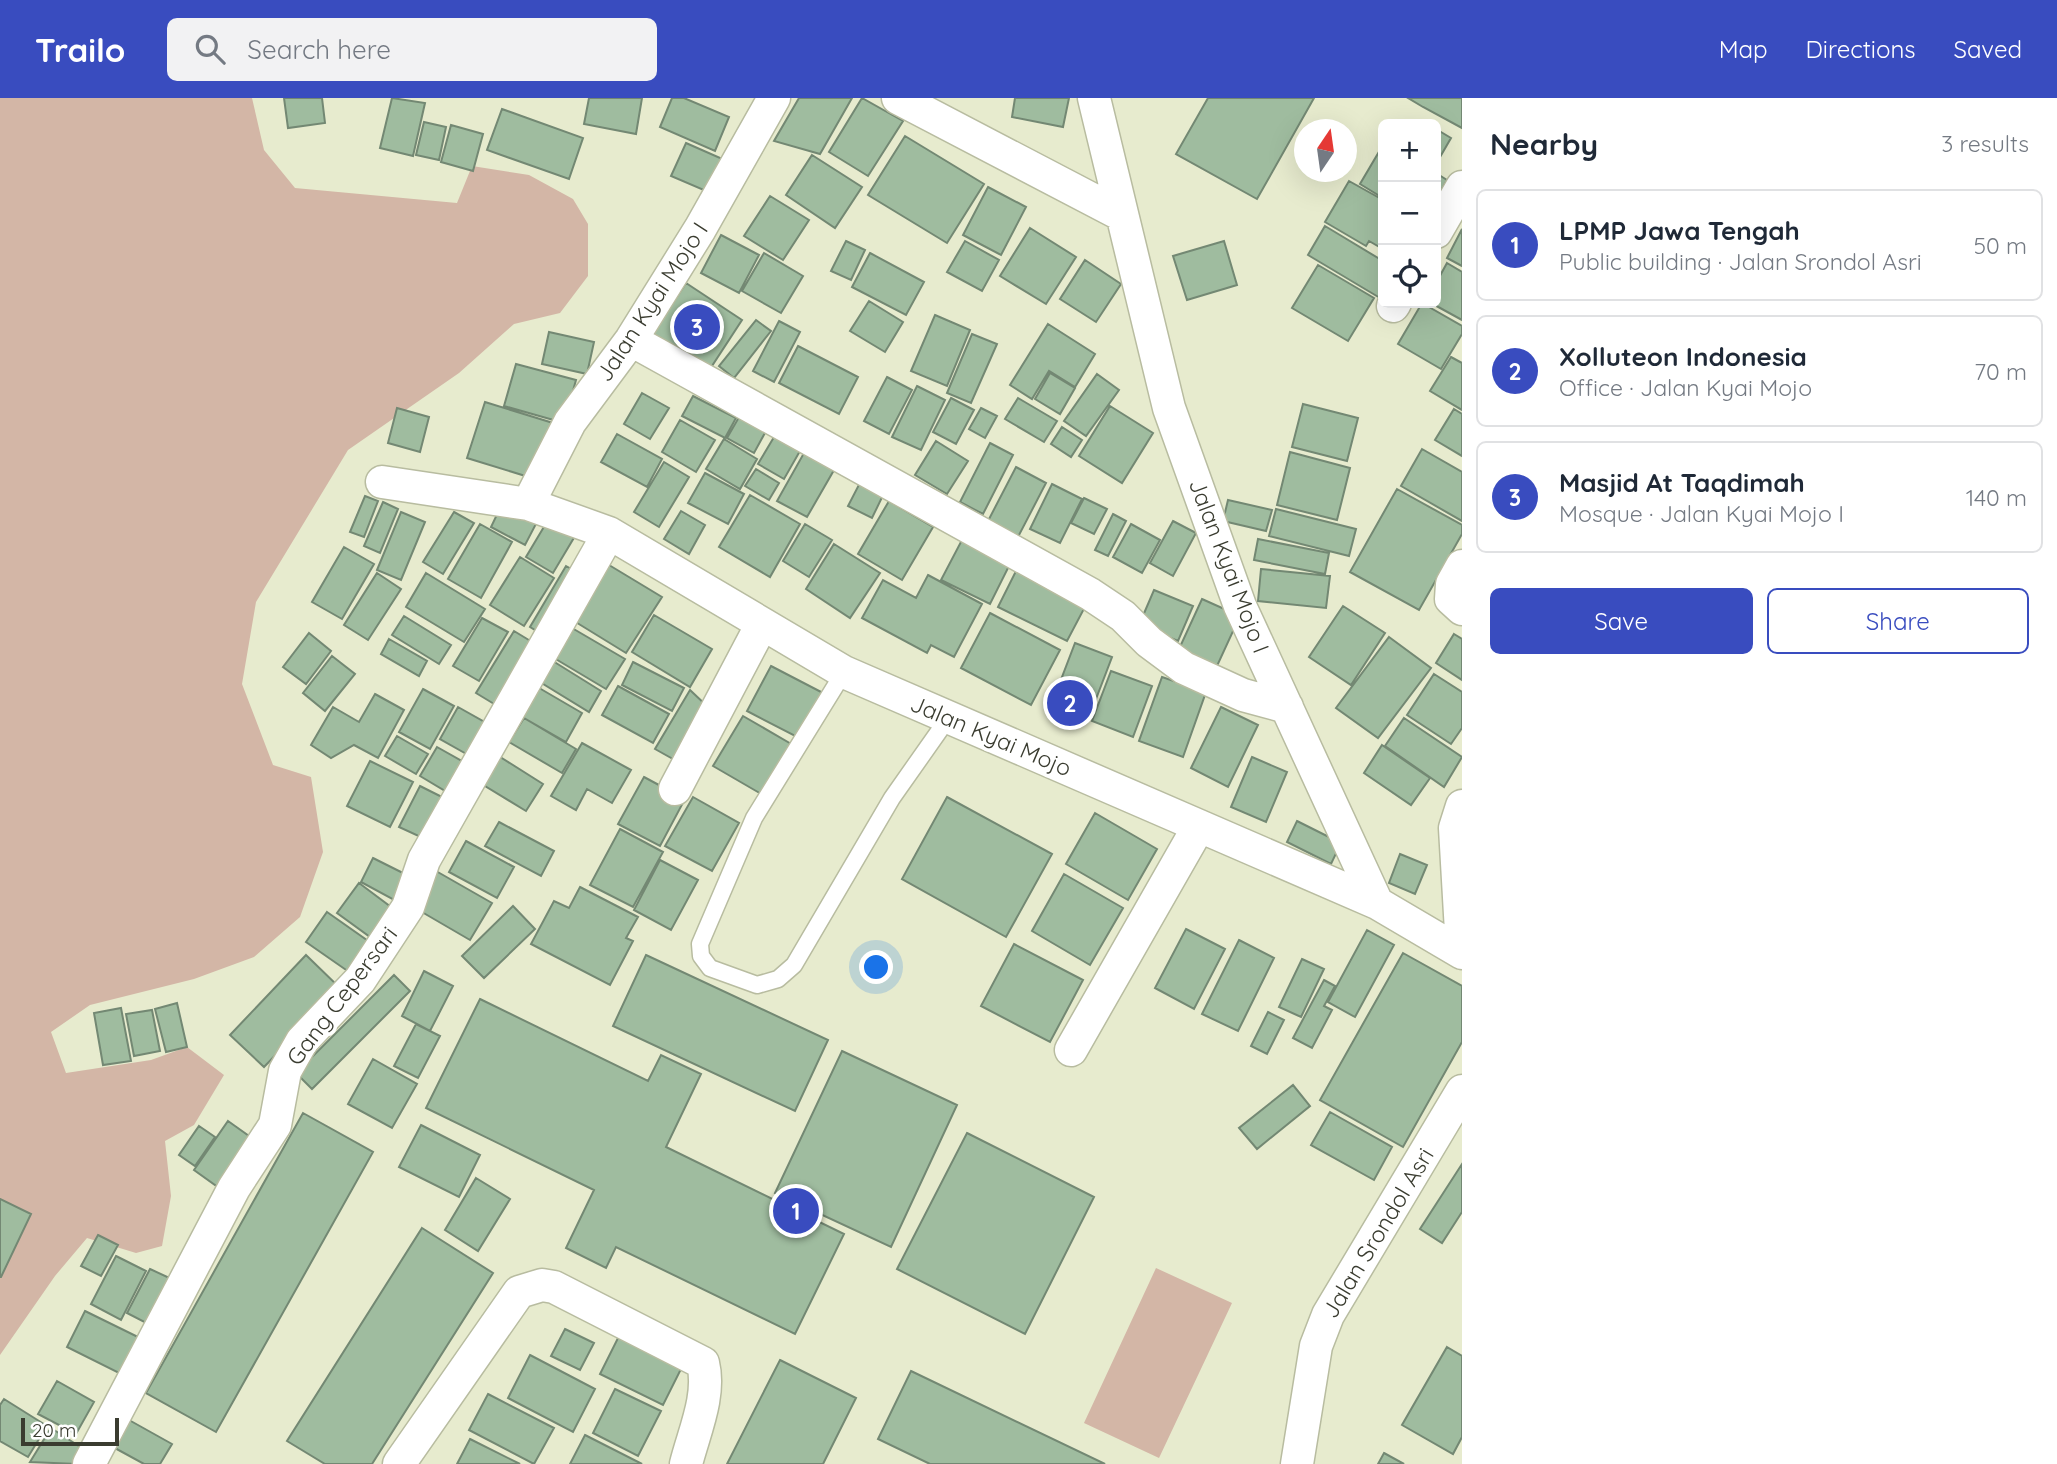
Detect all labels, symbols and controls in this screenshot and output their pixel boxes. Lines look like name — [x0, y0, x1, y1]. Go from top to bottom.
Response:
search box — [167, 18, 657, 81]
text: Trailo — [35, 29, 125, 70]
icon: search — [191, 30, 229, 68]
text: Search here — [247, 33, 391, 66]
text: Map — [1719, 34, 1768, 64]
text: Directions — [1806, 34, 1916, 64]
text: Saved — [1954, 34, 2022, 64]
north arrow — [1294, 119, 1357, 182]
map controls — [1378, 119, 1441, 308]
button: + — [1378, 119, 1441, 182]
text: Nearby — [1490, 125, 1598, 163]
text: 3 results — [1941, 129, 2029, 158]
button: − — [1378, 182, 1441, 245]
text: LPMP Jawa Tengah — [1559, 214, 1800, 247]
street label: Jalan Kyai Mojo I — [589, 217, 714, 387]
text: 1 — [1511, 231, 1519, 260]
text: 50 m — [1974, 231, 2027, 260]
button: locate — [1378, 245, 1441, 308]
text: Public building · Jalan Srondol Asri — [1559, 247, 1922, 276]
pin: 3 — [674, 301, 720, 353]
text: Xolluteon Indonesia — [1559, 340, 1807, 373]
text: 2 — [1508, 357, 1522, 386]
text: 70 m — [1974, 357, 2027, 386]
text: Office · Jalan Kyai Mojo — [1559, 373, 1812, 402]
text: Masjid At Taqdimah — [1559, 466, 1805, 499]
street label: Jalan Kyai Mojo I — [1183, 475, 1276, 657]
text: 3 — [1509, 483, 1521, 512]
text: 140 m — [1966, 483, 2027, 512]
text: Mosque · Jalan Kyai Mojo I — [1559, 499, 1844, 528]
button: Save — [1490, 588, 1753, 654]
button: Share — [1767, 588, 2029, 654]
pin: 2 — [1047, 677, 1093, 729]
street label: Jalan Kyai Mojo — [906, 689, 1076, 783]
street label: Gang Cepersari — [280, 920, 403, 1071]
your location — [859, 950, 893, 984]
street label: Jalan Srondol Asri — [1315, 1142, 1440, 1323]
pin: 1 — [773, 1185, 819, 1237]
scale bar — [21, 1415, 119, 1447]
text: 20 m — [32, 1418, 76, 1442]

